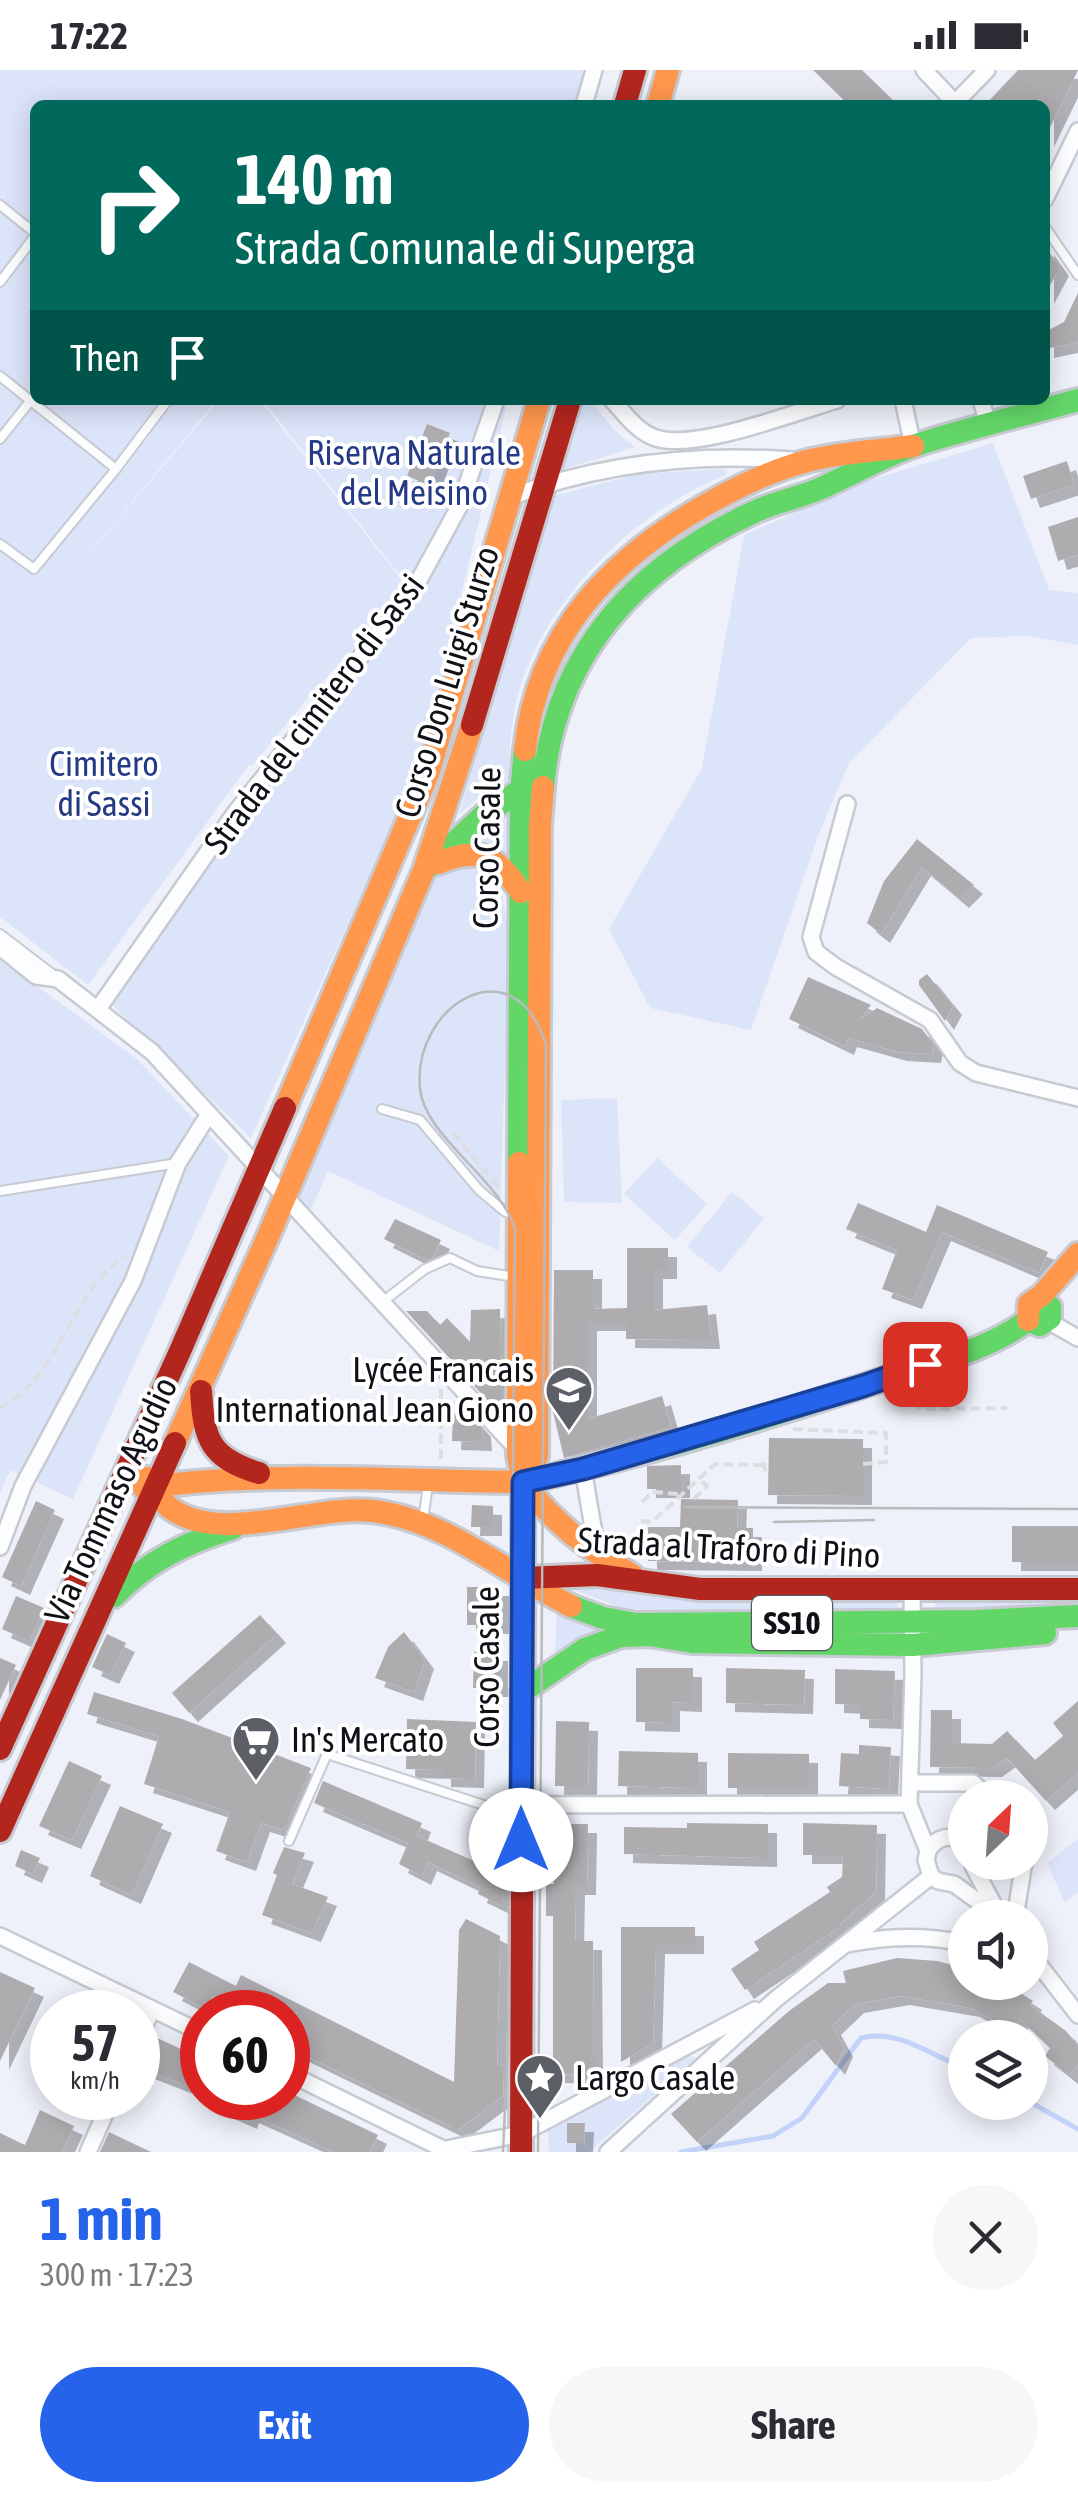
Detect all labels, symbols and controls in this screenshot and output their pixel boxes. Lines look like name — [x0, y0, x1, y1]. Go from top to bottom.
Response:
text: 17:22 — [50, 14, 128, 57]
text: 140 m — [235, 139, 394, 219]
icon: right — [70, 140, 200, 270]
text: Strada Comunale di Superga — [235, 222, 696, 274]
icon: arrive — [160, 330, 215, 385]
text: Then — [70, 336, 140, 379]
park label: Riserva Naturale del Meisino — [307, 432, 521, 512]
street label: Corso Don Luigi Sturzo — [386, 541, 506, 822]
street label: Strada del cimitero di Sassi — [195, 566, 431, 861]
park label: Cimitero di Sassi — [49, 743, 159, 823]
street label: Corso Casale — [465, 767, 507, 929]
pin — [883, 1322, 968, 1407]
icon: arrive — [898, 1337, 953, 1392]
place label: Lycée Francais International Jean Giono — [215, 1349, 534, 1429]
school or university icon: Lycée Francais International Jean Giono — [543, 1364, 595, 1432]
street label: Via Tommaso Agudio — [36, 1370, 185, 1629]
street label: Strada al Traforo di Pino — [577, 1519, 881, 1575]
street label: Corso Casale — [466, 1586, 506, 1748]
road number: SS10 — [752, 1596, 832, 1650]
supermarket icon: In's Mercato — [230, 1714, 282, 1782]
place label: In's Mercato — [291, 1719, 444, 1759]
north arrow — [948, 1780, 1048, 1880]
map controls — [948, 1780, 1048, 2120]
position arrow — [469, 1788, 573, 1892]
button: sound — [948, 1900, 1048, 2000]
speed limit sign: 60 — [180, 1990, 310, 2120]
text: 57 — [71, 2014, 118, 2072]
button: layers — [948, 2020, 1048, 2120]
place icon: Largo Casale — [514, 2052, 566, 2120]
place label: Largo Casale — [575, 2057, 735, 2097]
text: km/h — [70, 2066, 120, 2094]
text: 1 min — [40, 2184, 163, 2253]
button: close — [933, 2185, 1038, 2290]
text: 300 m · 17:23 — [40, 2256, 194, 2293]
button: Exit — [40, 2367, 529, 2482]
button: Share — [549, 2367, 1038, 2482]

